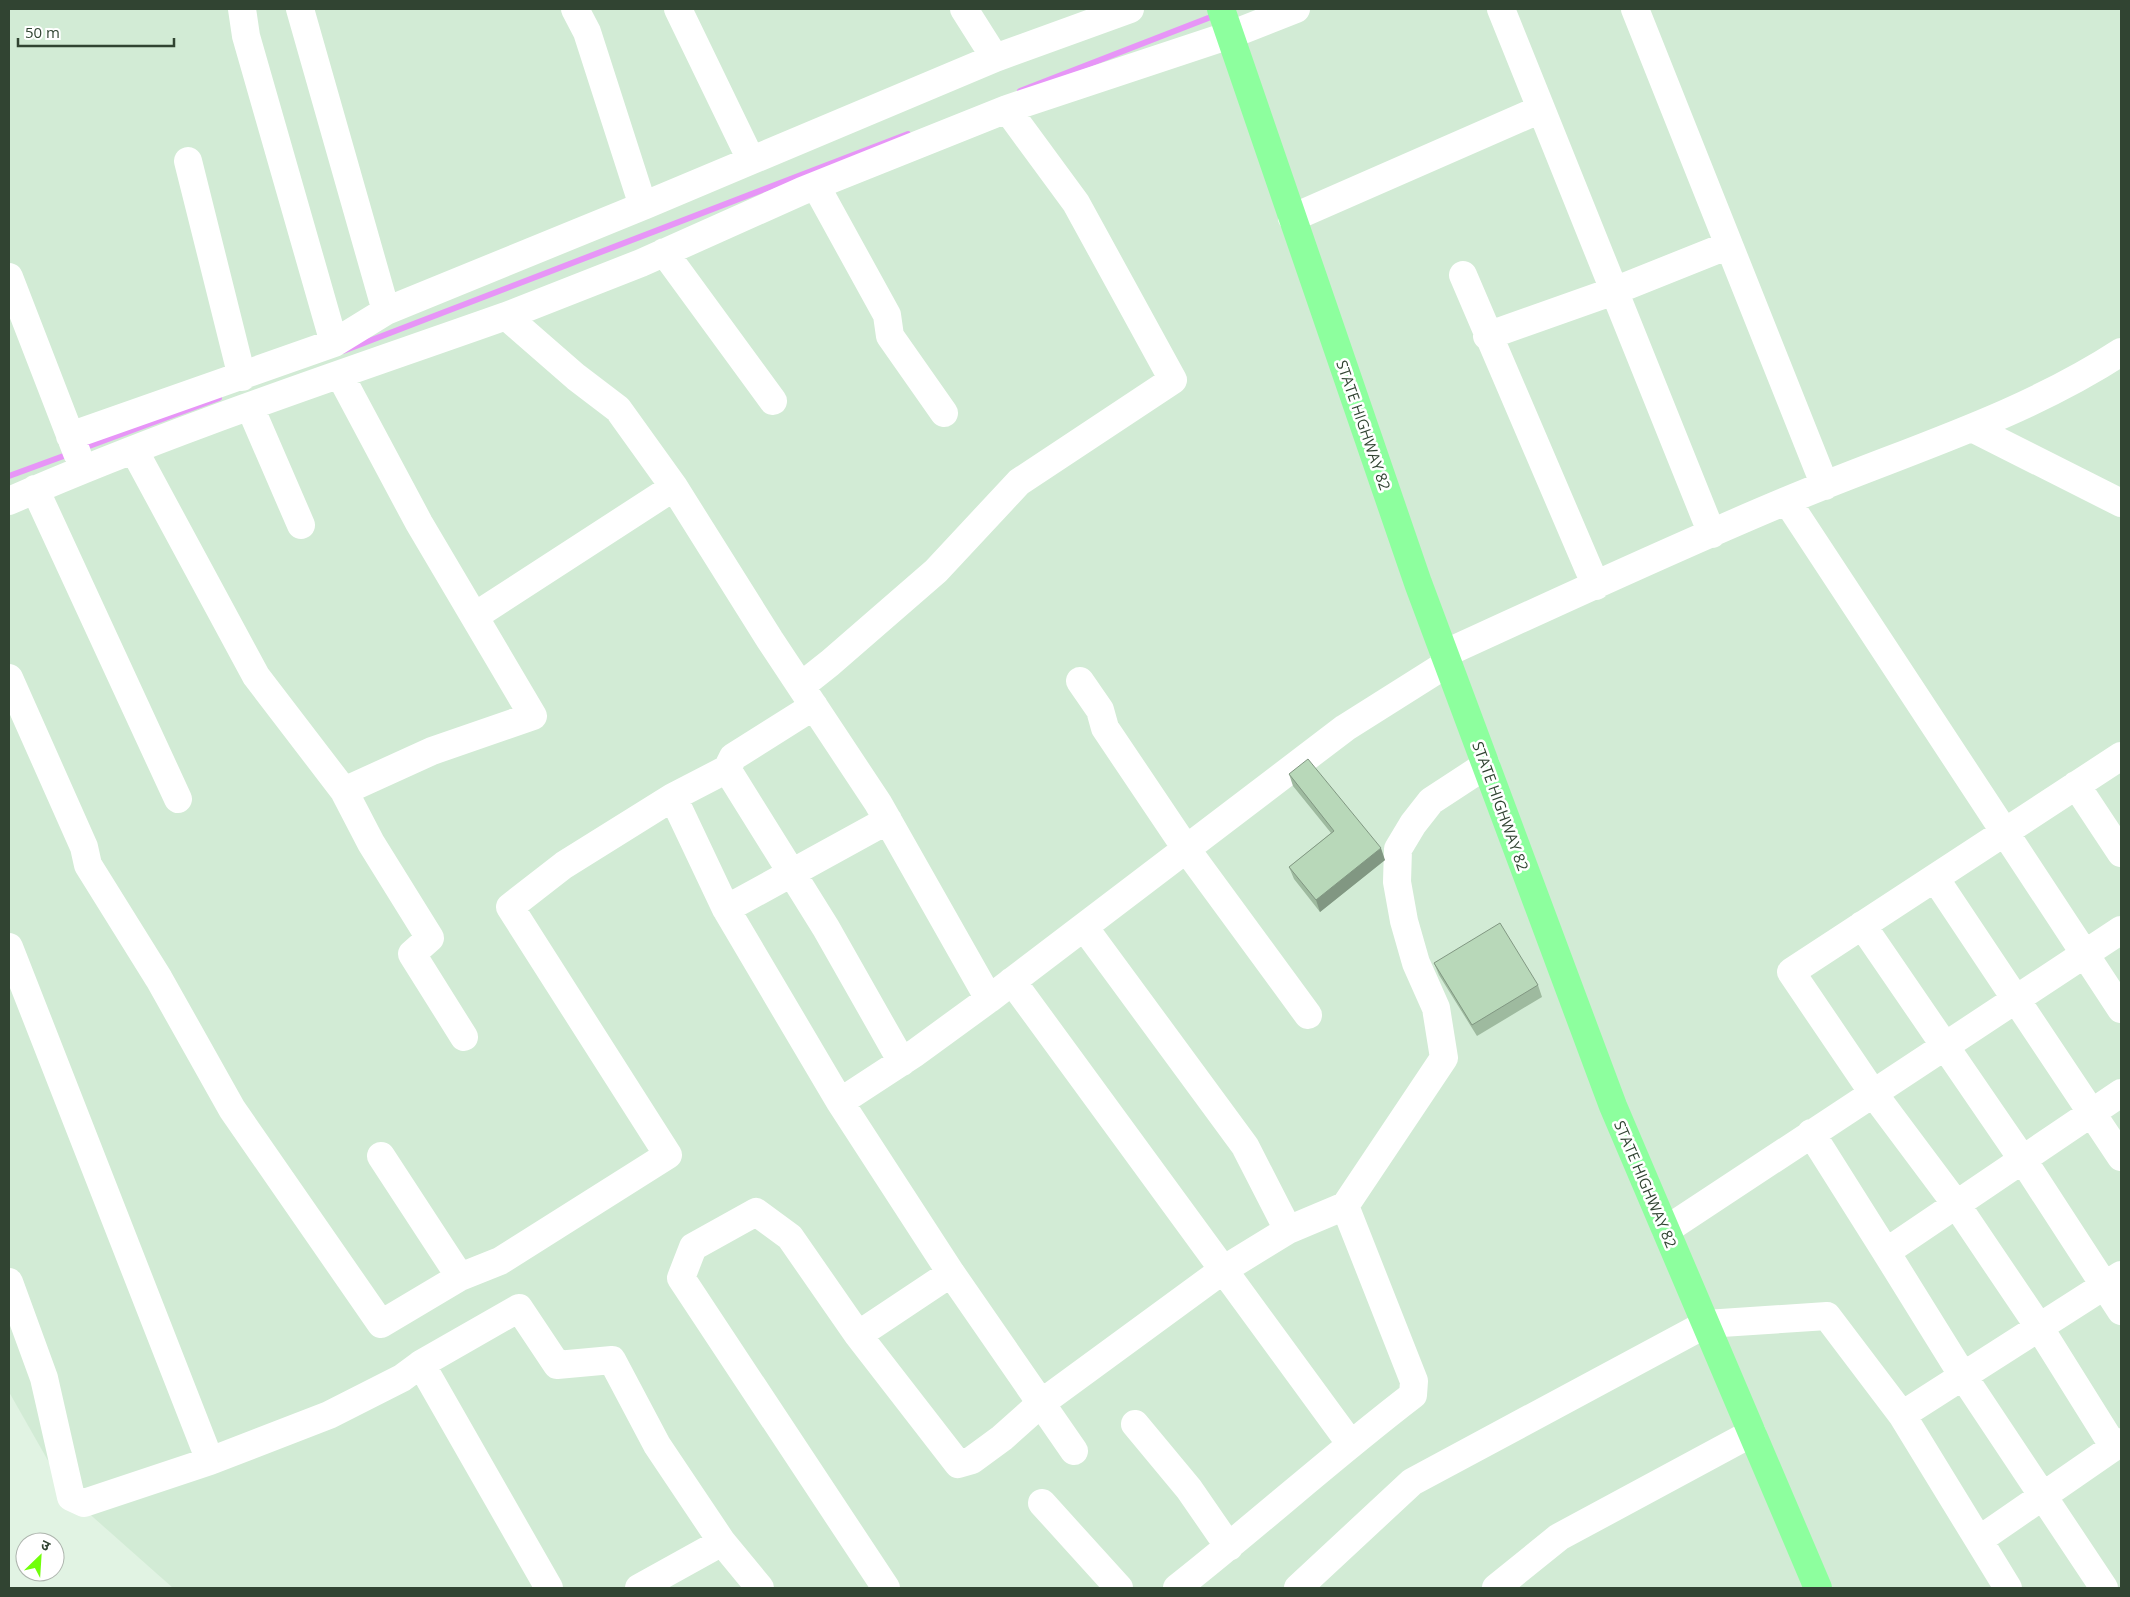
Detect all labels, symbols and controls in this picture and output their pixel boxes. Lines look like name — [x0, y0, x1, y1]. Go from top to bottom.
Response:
scale bar — [18, 15, 174, 47]
text: 50 m — [25, 22, 60, 42]
street label: STATE HIGHWAY 82 — [1332, 357, 1396, 493]
street label: STATE HIGHWAY 82 — [1468, 738, 1534, 874]
street label: STATE HIGHWAY 82 — [1610, 1117, 1682, 1251]
north arrow — [15, 1532, 65, 1582]
text: उ — [38, 1534, 54, 1555]

